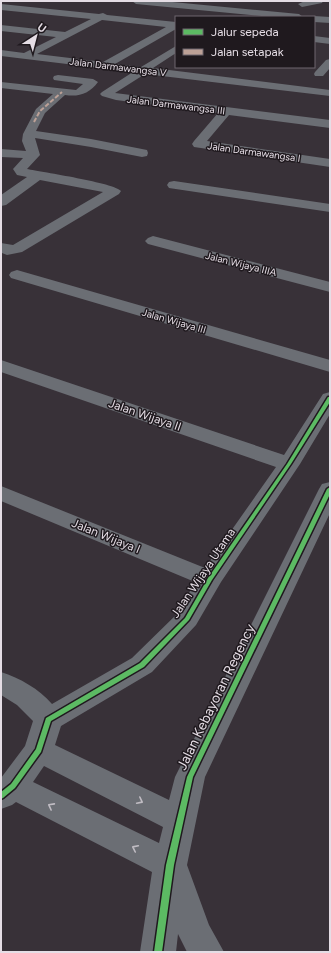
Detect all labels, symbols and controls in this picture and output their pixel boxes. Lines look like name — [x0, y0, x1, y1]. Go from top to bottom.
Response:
north arrow — [16, 16, 56, 56]
legend — [175, 16, 315, 68]
text: U — [35, 21, 49, 36]
text: Jalur sepeda — [211, 25, 279, 39]
text: Jalan setapak — [211, 45, 284, 59]
street label: Jalan Darmawangsa V — [69, 55, 167, 79]
street label: Jalan Darmawangsa III — [126, 93, 226, 117]
street label: Jalan Darmawangsa I — [207, 139, 301, 165]
street label: Jalan Wijaya IIIA — [204, 249, 278, 279]
street label: Jalan Wijaya III — [140, 306, 208, 336]
street label: Jalan Wijaya II — [107, 396, 183, 434]
street label: Jalan Wijaya I — [70, 516, 142, 556]
street label: Jalan Wijaya Utama — [168, 526, 238, 620]
street label: Jalan Kebayoran Regency — [173, 621, 259, 773]
one-way arrow — [136, 796, 143, 804]
one-way arrow — [48, 803, 56, 810]
one-way arrow — [132, 845, 139, 853]

